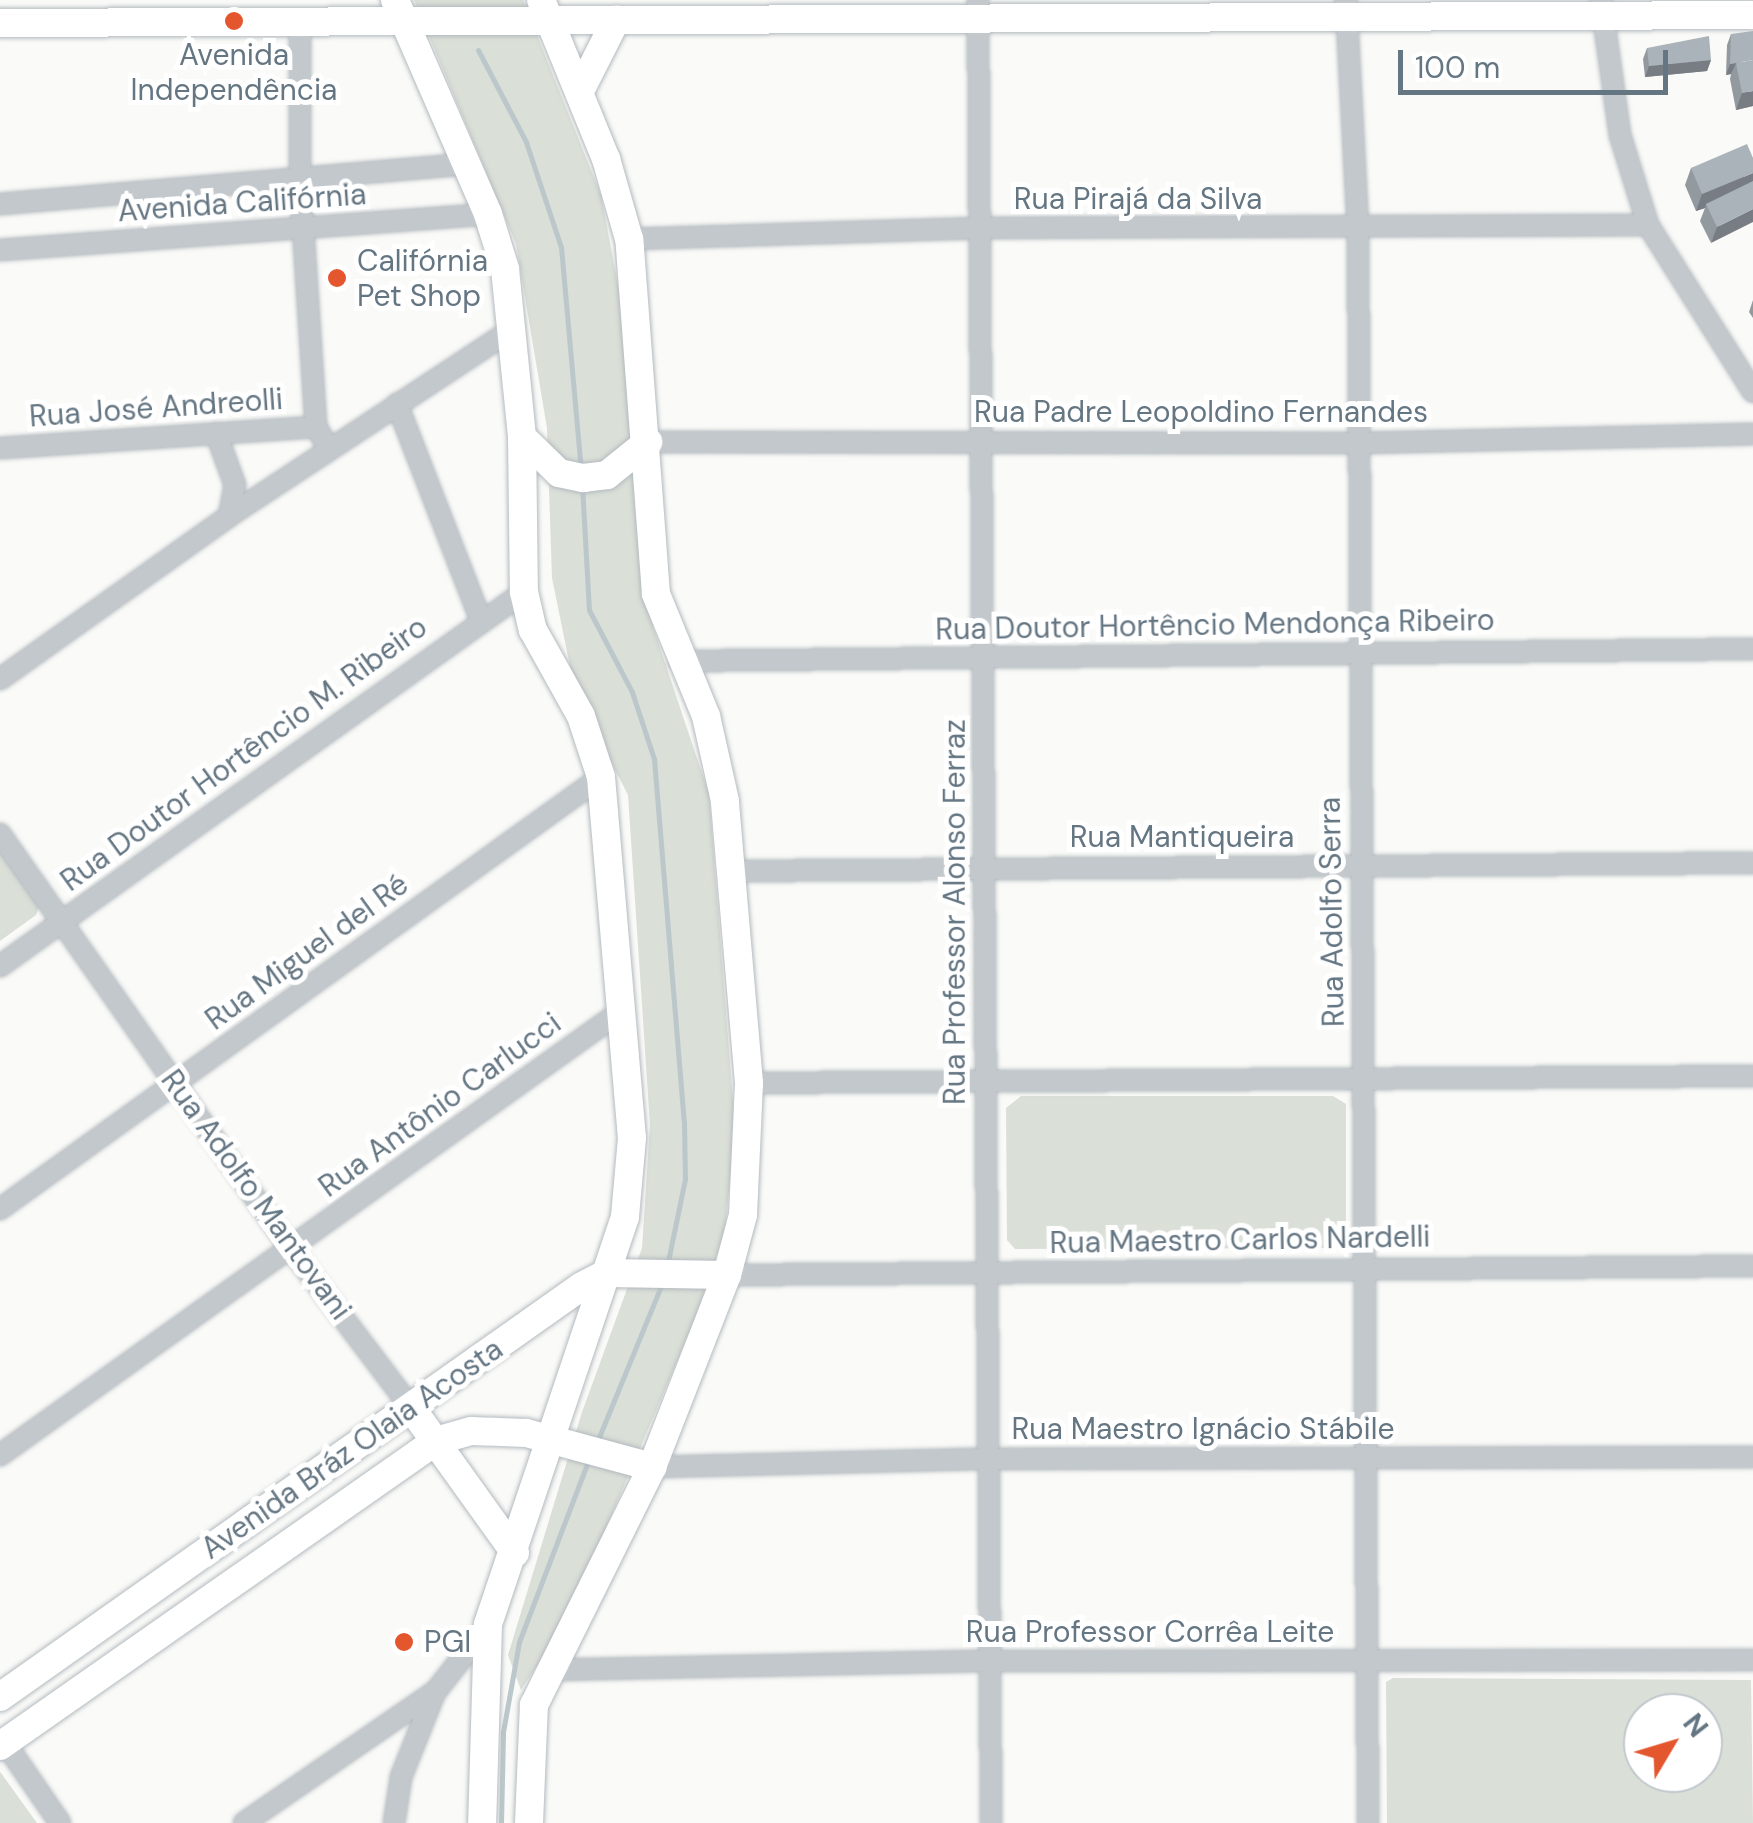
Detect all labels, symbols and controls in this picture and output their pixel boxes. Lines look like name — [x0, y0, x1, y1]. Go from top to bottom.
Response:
marker: Avenida Independência — [223, 10, 245, 32]
scale bar — [1403, 30, 1673, 92]
place label: Avenida Independência — [131, 37, 337, 108]
text: 100 m — [1415, 48, 1500, 87]
street label: Avenida Califórnia — [117, 176, 367, 230]
street label: Rua Pirajá da Silva — [1014, 181, 1262, 217]
place label: Califórnia Pet Shop — [357, 243, 488, 314]
marker: Califórnia Pet Shop — [326, 267, 348, 289]
street label: Rua José Andreolli — [28, 381, 284, 435]
street label: Rua Padre Leopoldino Fernandes — [974, 394, 1428, 430]
street label: Rua Doutor Hortêncio Mendonça Ribeiro — [935, 602, 1495, 648]
street label: Rua Doutor Hortêncio M. Ribeiro — [54, 609, 434, 899]
street label: Rua Professor Alonso Ferraz — [937, 719, 973, 1105]
street label: Rua Adolfo Serra — [1312, 797, 1352, 1027]
street label: Rua Mantiqueira — [1070, 819, 1294, 855]
street label: Rua Miguel del Ré — [199, 866, 415, 1038]
street label: Rua Antônio Carlucci — [312, 1005, 568, 1205]
street label: Rua Adolfo Mantovani — [153, 1063, 359, 1327]
street label: Rua Maestro Carlos Nardelli — [1049, 1219, 1431, 1261]
street label: Avenida Bráz Olaia Acosta — [194, 1331, 510, 1567]
street label: Rua Maestro Ignácio Stábile — [1012, 1411, 1394, 1447]
street label: Rua Professor Corrêa Leite — [966, 1614, 1334, 1650]
place label: PGI — [424, 1624, 471, 1660]
marker: PGI — [393, 1631, 415, 1653]
north arrow — [1623, 1693, 1723, 1793]
text: N — [1675, 1706, 1716, 1745]

